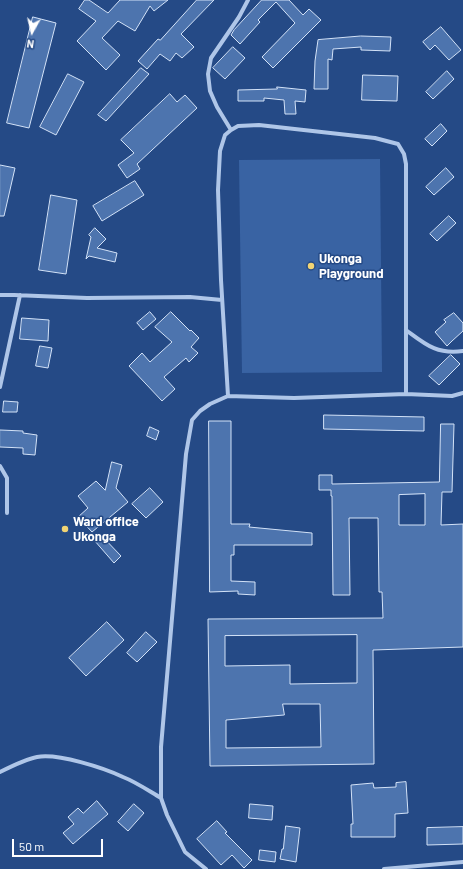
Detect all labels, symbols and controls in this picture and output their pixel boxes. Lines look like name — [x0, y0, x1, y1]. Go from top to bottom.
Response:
north arrow — [12, 12, 52, 52]
text: N — [26, 37, 35, 51]
place label: Ukonga Playground — [319, 251, 384, 282]
marker: Ukonga Playground — [306, 261, 316, 271]
place label: Ward office Ukonga — [73, 514, 139, 545]
marker: Ward office Ukonga — [60, 524, 70, 534]
scale bar — [14, 831, 105, 857]
text: 50 m — [19, 839, 44, 853]

